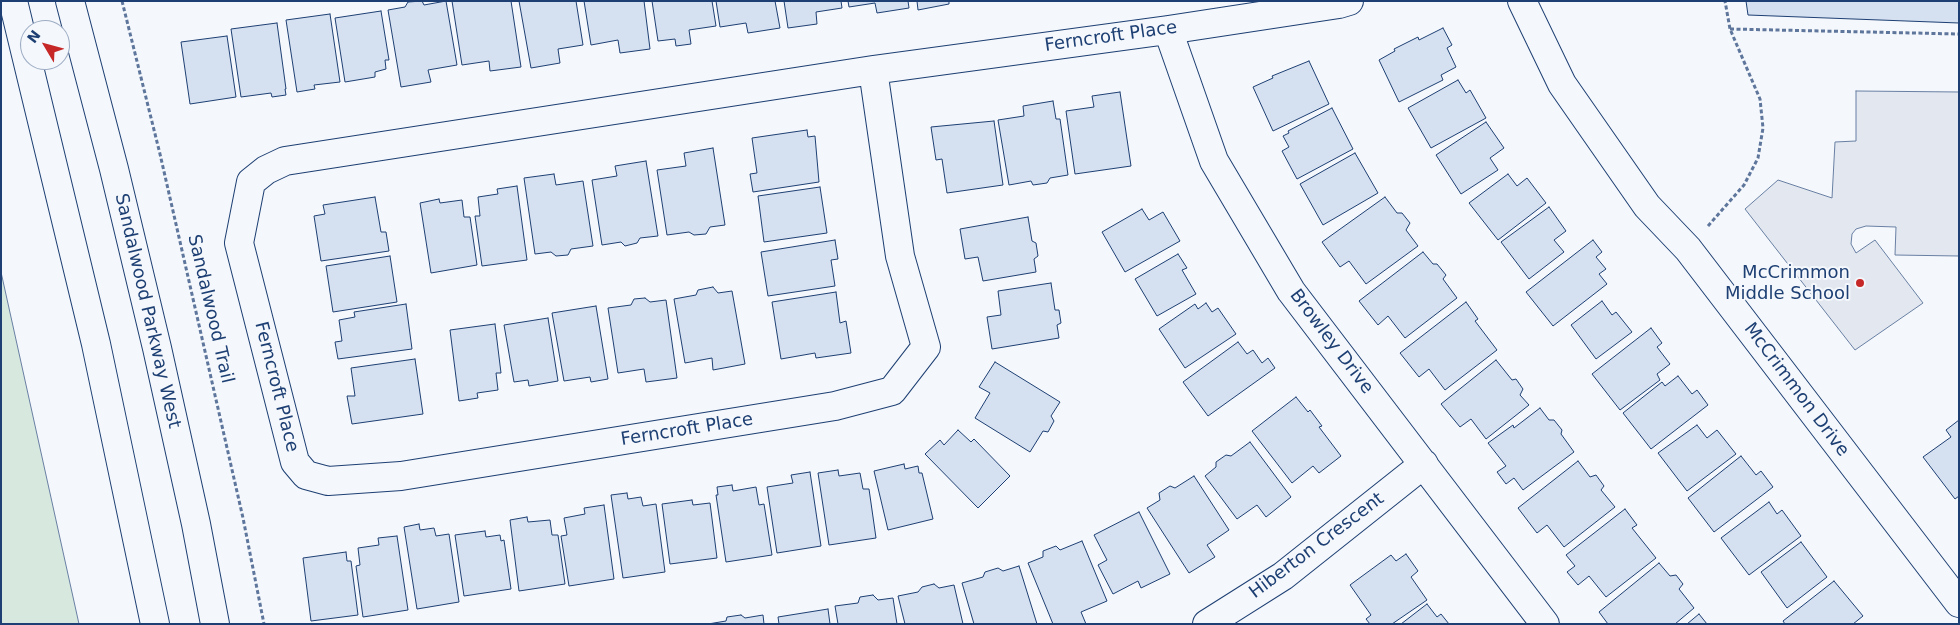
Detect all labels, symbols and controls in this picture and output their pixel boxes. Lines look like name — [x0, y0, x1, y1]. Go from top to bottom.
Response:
street label: Ferncroft Place — [1043, 17, 1179, 57]
north arrow — [20, 20, 70, 70]
text: N — [24, 27, 44, 46]
street label: Sandalwood Parkway West — [109, 191, 185, 431]
street label: Sandalwood Trail — [182, 233, 238, 385]
place label: McCrimmon Middle School — [1725, 262, 1850, 304]
marker: McCrimmon Middle School — [1854, 277, 1866, 289]
street label: Browley Drive — [1285, 285, 1377, 399]
street label: McCrimmon Drive — [1739, 319, 1853, 461]
street label: Ferncroft Place — [249, 320, 303, 454]
street label: Ferncroft Place — [619, 409, 755, 451]
street label: Hiberton Crescent — [1245, 488, 1389, 604]

